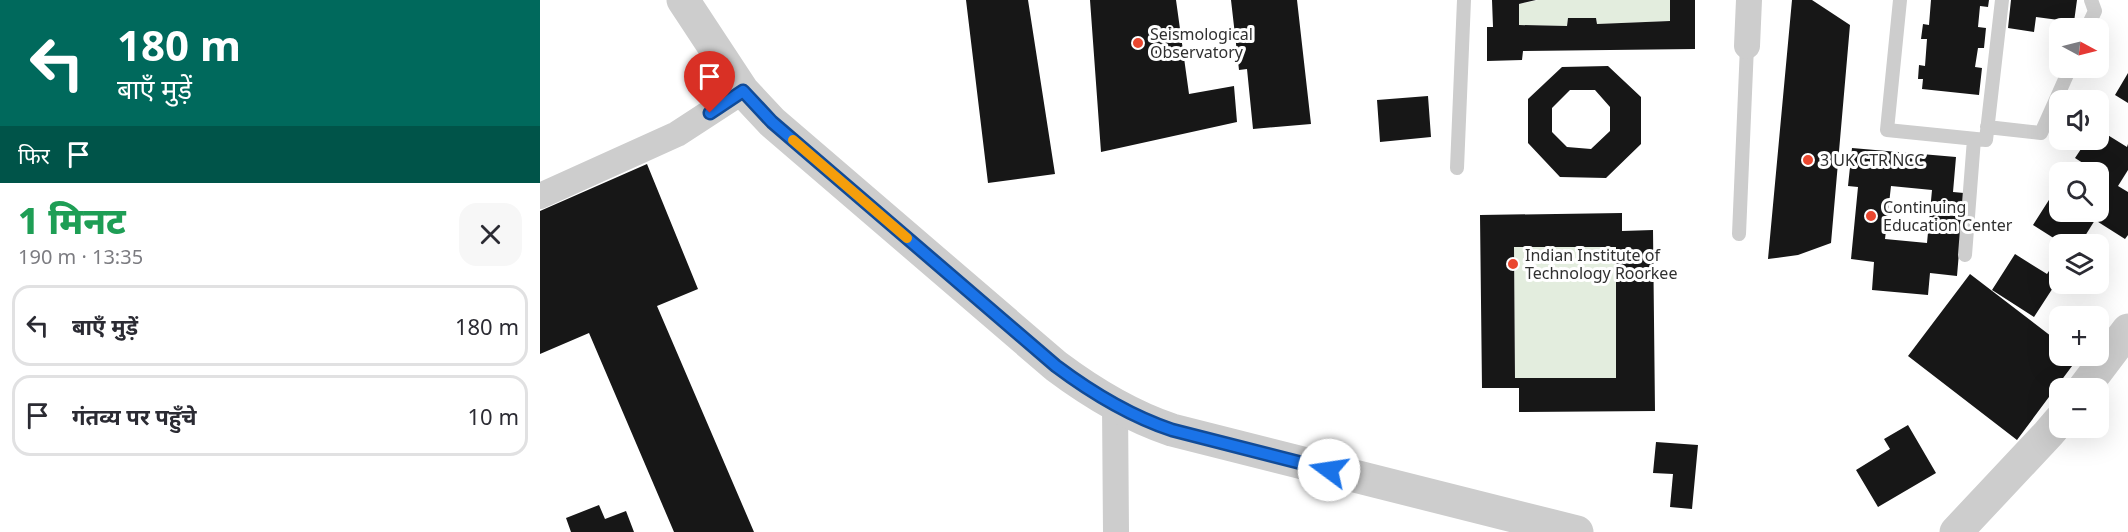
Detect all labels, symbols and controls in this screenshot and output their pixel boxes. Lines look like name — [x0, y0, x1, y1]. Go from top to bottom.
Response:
text: 180 m — [117, 16, 241, 73]
north arrow — [2049, 18, 2109, 78]
map controls — [2049, 18, 2109, 438]
place label: Seismological Observatory — [1150, 23, 1253, 63]
icon: left — [18, 24, 96, 102]
marker: Seismological Observatory — [1131, 36, 1145, 50]
pin — [684, 51, 735, 113]
icon: arrive — [693, 60, 726, 93]
text: बाएँ मुड़ें — [117, 70, 192, 107]
button: sound — [2049, 90, 2109, 150]
icon: arrive — [62, 138, 95, 171]
text: फिर — [18, 140, 50, 170]
place label: 3 UK CTR NCC — [1820, 149, 1924, 171]
marker: 3 UK CTR NCC — [1801, 153, 1815, 167]
button: search — [2049, 162, 2109, 222]
text: 1 मिनट — [18, 196, 126, 245]
place label: Continuing Education Center — [1883, 196, 2013, 236]
button: close — [459, 203, 522, 266]
marker: Continuing Education Center — [1864, 209, 1878, 223]
button: layers — [2049, 234, 2109, 294]
text: 190 m · 13:35 — [18, 243, 143, 270]
place label: Indian Institute of Technology Roorkee — [1525, 244, 1677, 284]
marker: Indian Institute of Technology Roorkee — [1506, 257, 1520, 271]
button: + — [2049, 306, 2109, 366]
icon: left — [21, 309, 54, 342]
text: बाएँ मुड़ें — [72, 311, 138, 341]
text: 180 m — [455, 311, 519, 341]
button: − — [2049, 378, 2109, 438]
icon: arrive — [21, 399, 54, 432]
text: गंतव्य पर पहुँचे — [72, 401, 197, 431]
text: 10 m — [468, 401, 519, 431]
position arrow — [1297, 438, 1361, 502]

